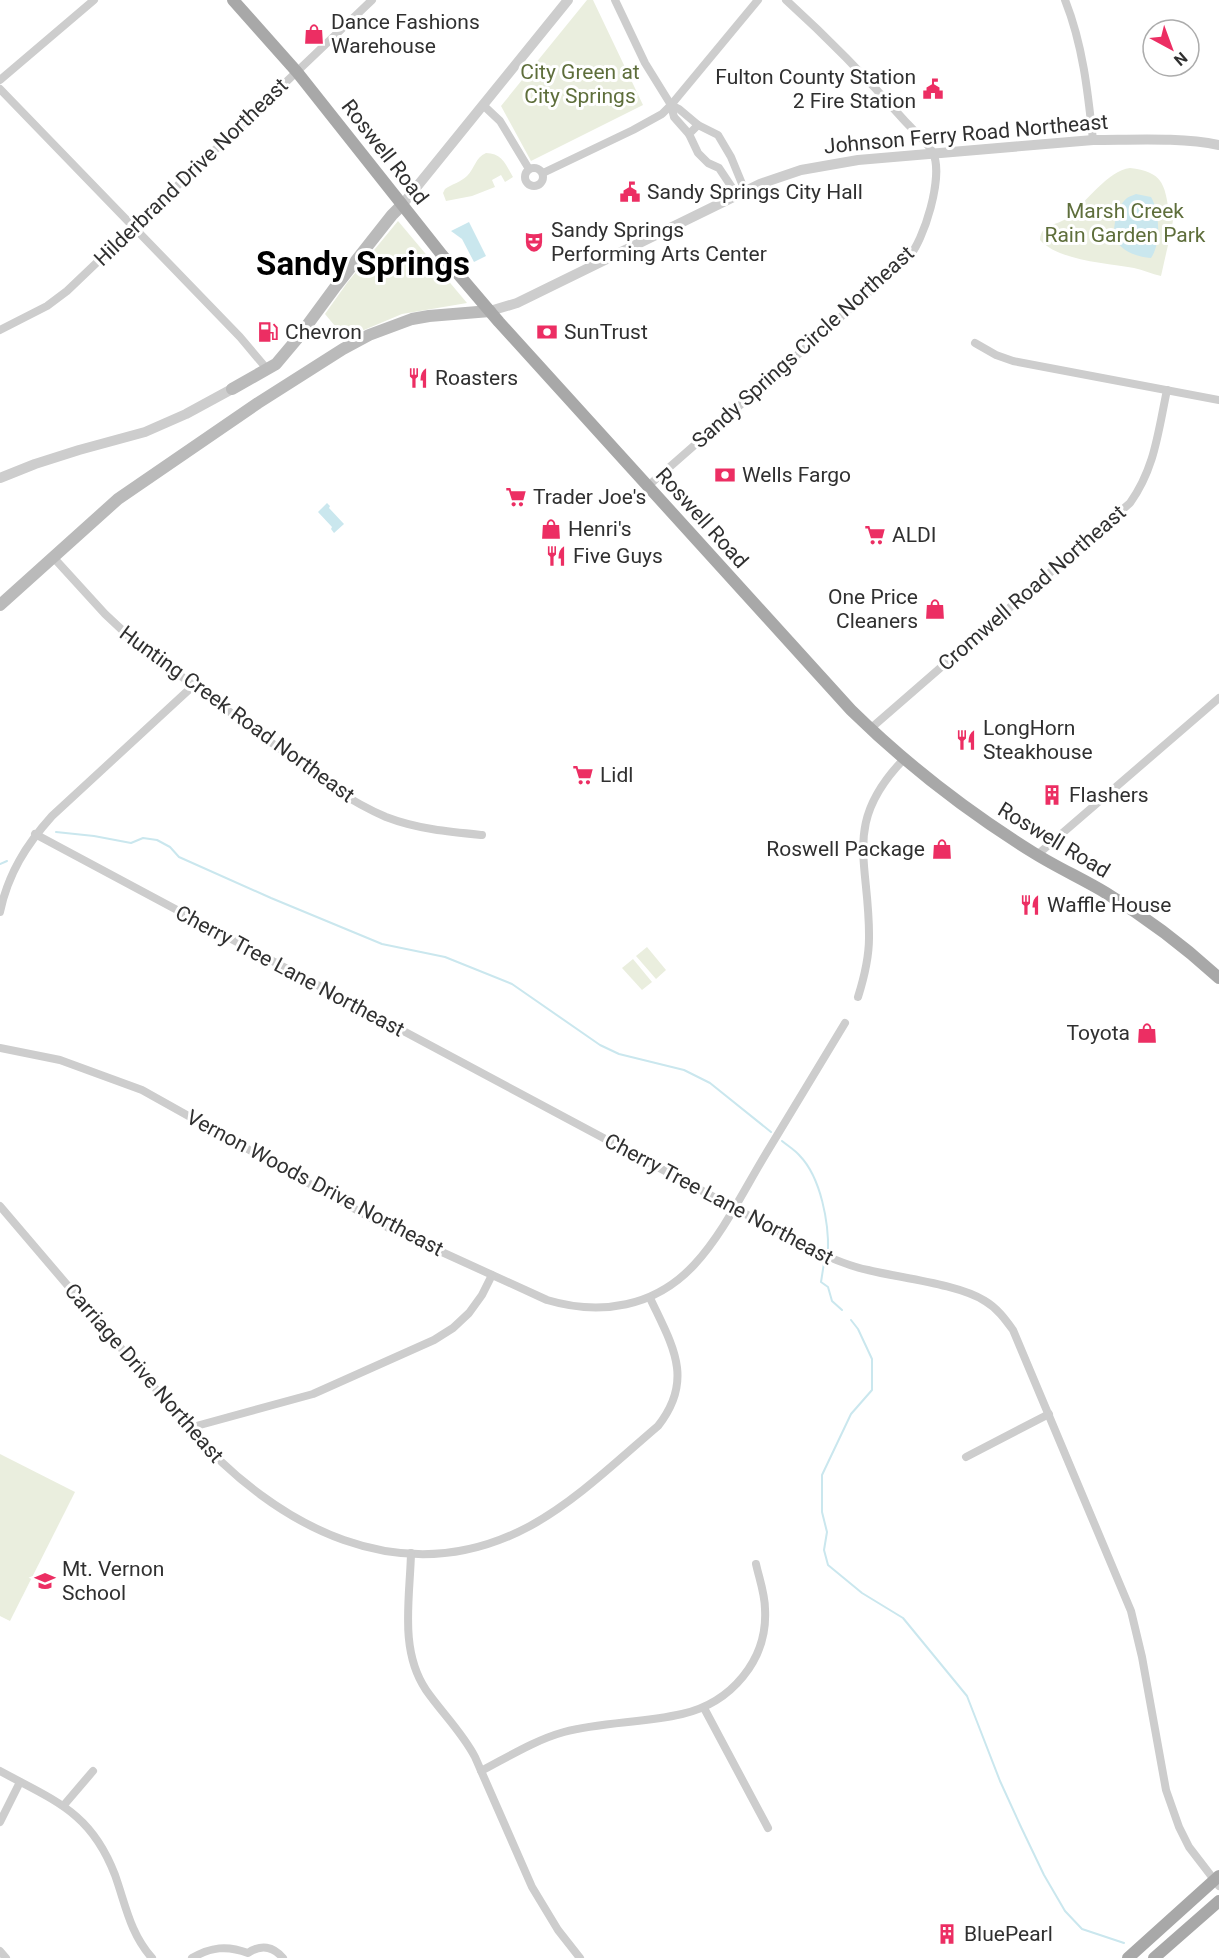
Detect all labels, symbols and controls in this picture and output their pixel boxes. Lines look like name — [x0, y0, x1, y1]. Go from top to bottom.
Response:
place label: Dance Fashions Warehouse — [331, 10, 480, 58]
north arrow — [1141, 18, 1201, 78]
shop icon: Dance Fashions Warehouse — [302, 22, 326, 46]
text: N — [1170, 48, 1191, 70]
park label: City Green at City Springs — [520, 60, 640, 108]
place label: Fulton County Station 2 Fire Station — [715, 65, 916, 113]
street label: Hilderbrand Drive Northeast — [89, 73, 293, 271]
public building icon: Fulton County Station 2 Fire Station — [921, 77, 945, 101]
street label: Roswell Road — [337, 95, 433, 209]
street label: Johnson Ferry Road Northeast — [823, 110, 1109, 158]
public building icon: Sandy Springs City Hall — [618, 180, 642, 204]
place label: Sandy Springs City Hall — [647, 180, 863, 204]
park label: Marsh Creek Rain Garden Park — [1044, 199, 1206, 247]
place label: Sandy Springs Performing Arts Center — [551, 218, 767, 266]
theatre icon: Sandy Springs Performing Arts Center — [522, 230, 546, 254]
street label: Sandy Springs Circle Northeast — [687, 241, 919, 453]
district label: Sandy Springs — [256, 244, 470, 283]
fuel station icon: Chevron — [256, 320, 280, 344]
place label: Chevron — [285, 320, 362, 344]
bank icon: SunTrust — [535, 320, 559, 344]
place label: SunTrust — [564, 320, 648, 344]
restaurant icon: Roasters — [406, 366, 430, 390]
place label: Roasters — [435, 366, 518, 390]
street label: Roswell Road — [651, 463, 753, 573]
bank icon: Wells Fargo — [713, 463, 737, 487]
place label: Wells Fargo — [742, 463, 851, 487]
supermarket icon: Trader Joe's — [504, 485, 528, 509]
place label: Trader Joe's — [533, 485, 646, 509]
street label: Cromwell Road Northeast — [934, 500, 1131, 676]
shop icon: Henri's — [539, 517, 563, 541]
place label: Henri's — [568, 517, 632, 541]
supermarket icon: ALDI — [863, 523, 887, 547]
place label: ALDI — [892, 523, 937, 547]
restaurant icon: Five Guys — [544, 544, 568, 568]
place label: Five Guys — [573, 544, 663, 568]
place label: One Price Cleaners — [828, 585, 918, 633]
shop icon: One Price Cleaners — [923, 597, 947, 621]
street label: Hunting Creek Road Northeast — [115, 621, 359, 807]
place label: LongHorn Steakhouse — [983, 716, 1093, 764]
restaurant icon: LongHorn Steakhouse — [954, 728, 978, 752]
supermarket icon: Lidl — [571, 763, 595, 787]
place label: Lidl — [600, 763, 633, 787]
building icon: Flashers — [1040, 783, 1064, 807]
place label: Flashers — [1069, 783, 1149, 807]
street label: Roswell Road — [994, 797, 1114, 883]
place label: Roswell Package — [766, 837, 925, 861]
shop icon: Roswell Package — [930, 837, 954, 861]
restaurant icon: Waffle House — [1018, 893, 1042, 917]
place label: Waffle House — [1047, 893, 1172, 917]
street label: Cherry Tree Lane Northeast — [172, 900, 409, 1042]
place label: Toyota — [1067, 1021, 1130, 1045]
shop icon: Toyota — [1135, 1021, 1159, 1045]
street label: Vernon Woods Drive Northeast — [182, 1105, 448, 1261]
street label: Cherry Tree Lane Northeast — [601, 1128, 838, 1270]
street label: Carriage Drive Northeast — [60, 1278, 228, 1468]
place label: Mt. Vernon School — [62, 1557, 164, 1605]
school or university icon: Mt. Vernon School — [33, 1569, 57, 1593]
building icon: BluePearl — [935, 1922, 959, 1946]
place label: BluePearl — [964, 1922, 1053, 1946]

